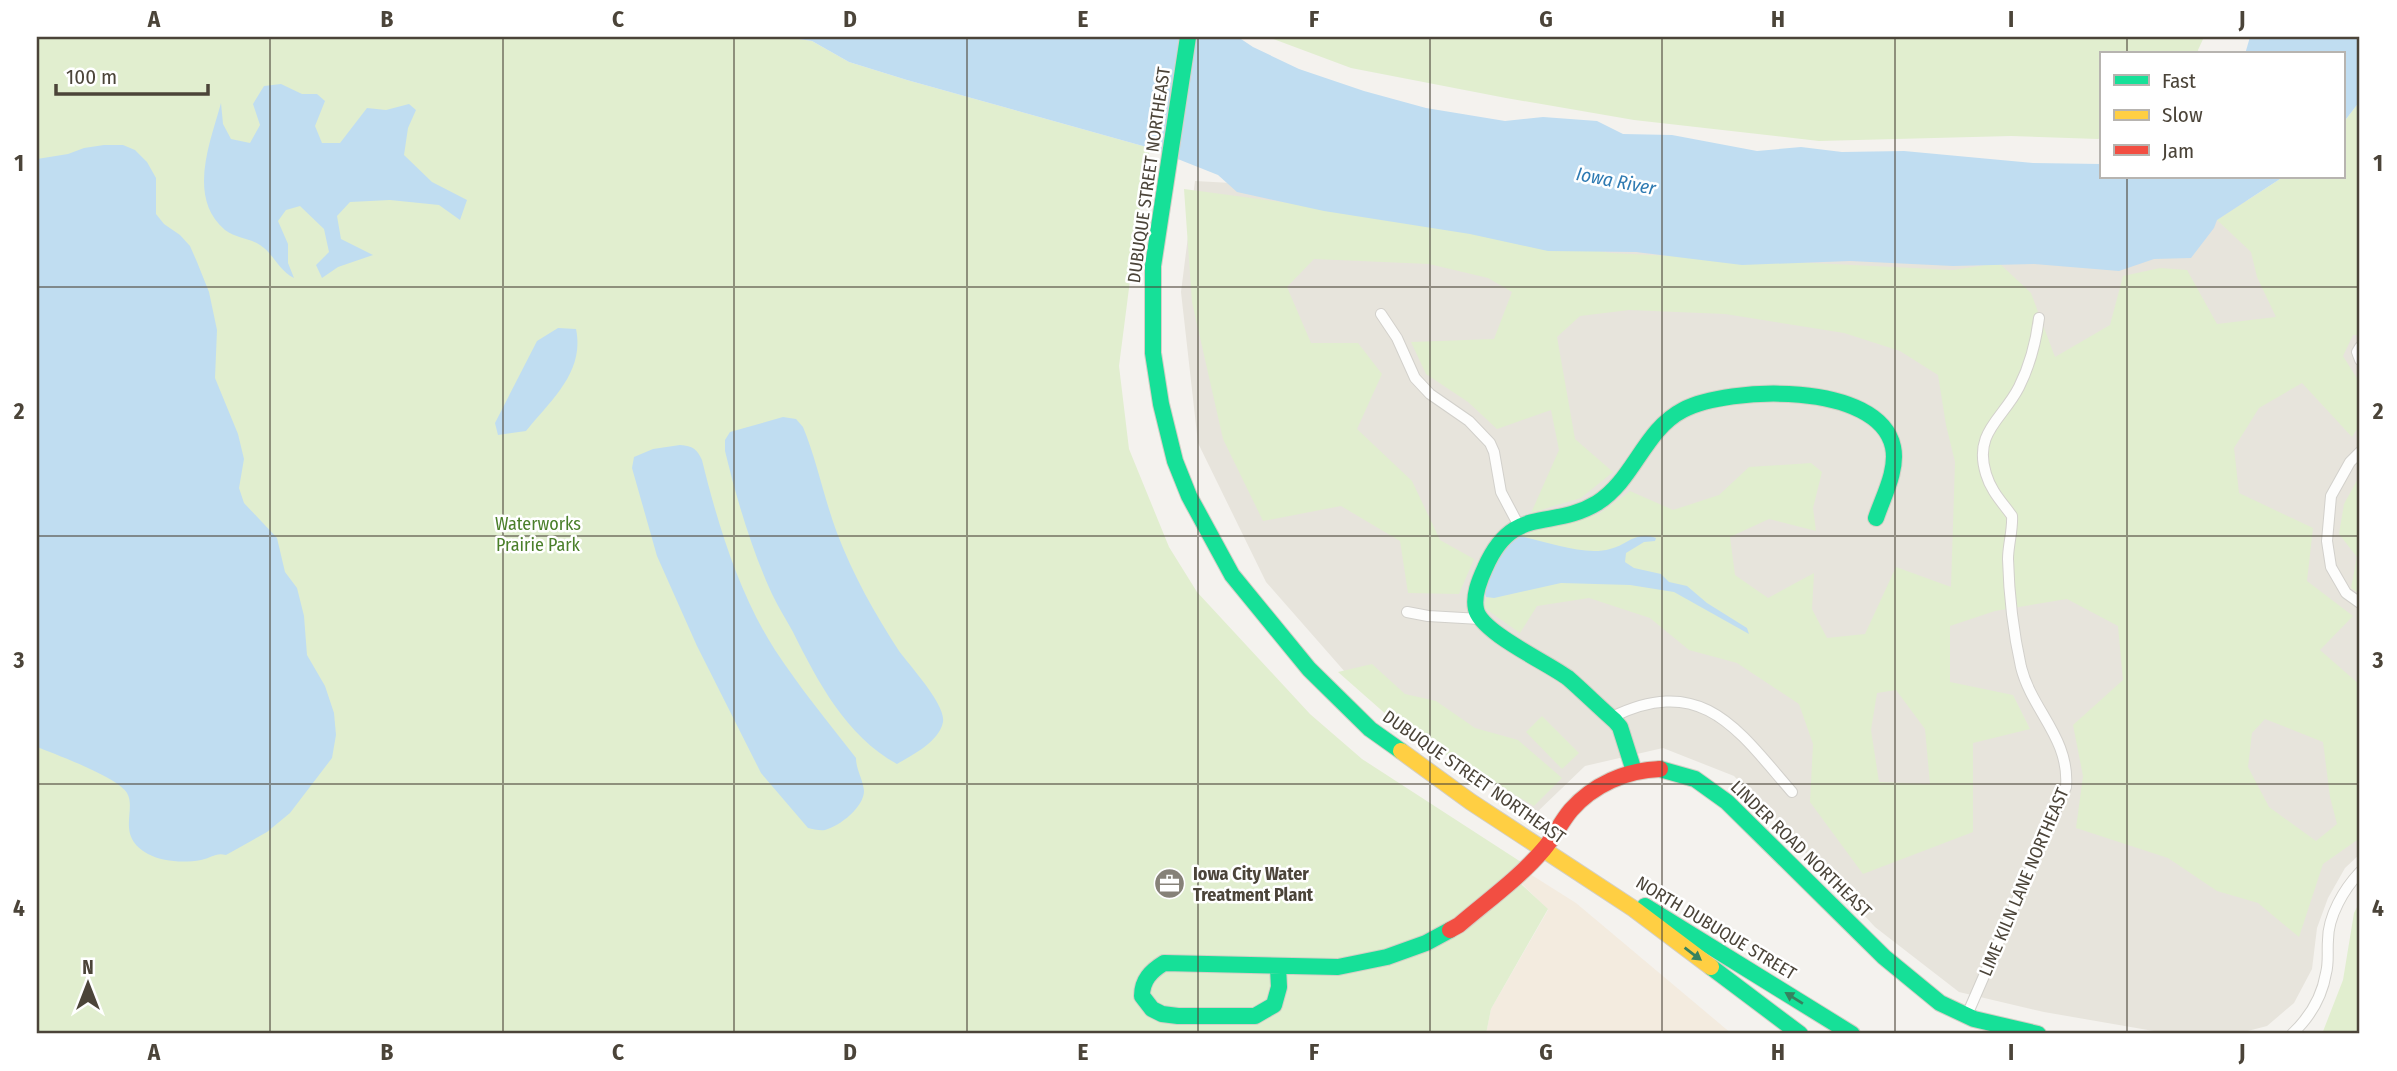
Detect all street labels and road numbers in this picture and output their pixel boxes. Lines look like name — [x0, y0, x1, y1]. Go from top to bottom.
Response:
street label: DUBUQUE STREET NORTHEAST — [1123, 65, 1175, 284]
street label: DUBUQUE STREET NORTHEAST — [1378, 706, 1570, 849]
street label: LINDER ROAD NORTHEAST — [1726, 776, 1876, 922]
street label: LIME KILN LANE NORTHEAST — [1974, 784, 2074, 979]
street label: NORTH DUBUQUE STREET — [1632, 871, 1801, 985]

